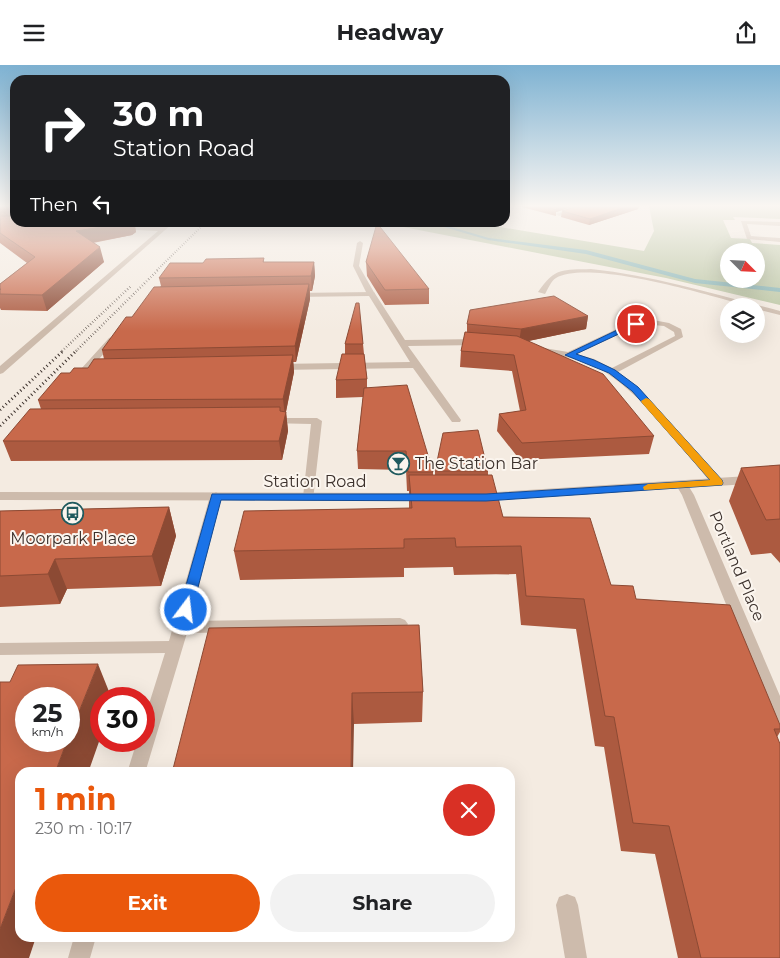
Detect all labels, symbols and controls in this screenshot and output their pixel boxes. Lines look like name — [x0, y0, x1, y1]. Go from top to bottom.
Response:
icon: menu — [20, 19, 48, 47]
text: Headway — [337, 19, 443, 46]
icon: share — [732, 19, 760, 47]
text: 30 m — [113, 92, 204, 135]
icon: right — [30, 95, 95, 160]
text: Station Road — [113, 135, 255, 162]
icon: left — [88, 190, 116, 218]
text: Then — [30, 193, 78, 216]
north arrow — [720, 243, 765, 287]
map controls — [720, 243, 765, 343]
button: layers — [720, 298, 765, 343]
pin — [615, 303, 657, 345]
icon: arrive — [622, 310, 650, 338]
bar icon: The Station Bar — [387, 451, 411, 475]
place label: The Station Bar — [415, 454, 538, 473]
street label: Station Road — [263, 472, 367, 491]
bus stop icon: Moorpark Place — [61, 502, 85, 526]
street label: Portland Place — [705, 508, 769, 624]
place label: Moorpark Place — [10, 529, 136, 548]
position arrow — [159, 583, 211, 635]
speed limit sign: 30 — [90, 687, 155, 752]
text: 25 — [33, 698, 62, 728]
text: km/h — [31, 724, 64, 739]
text: 1 min — [35, 781, 116, 818]
button: close — [443, 784, 495, 836]
text: 230 m · 10:17 — [35, 819, 132, 838]
button: Exit — [35, 874, 260, 932]
button: Share — [270, 874, 495, 932]

